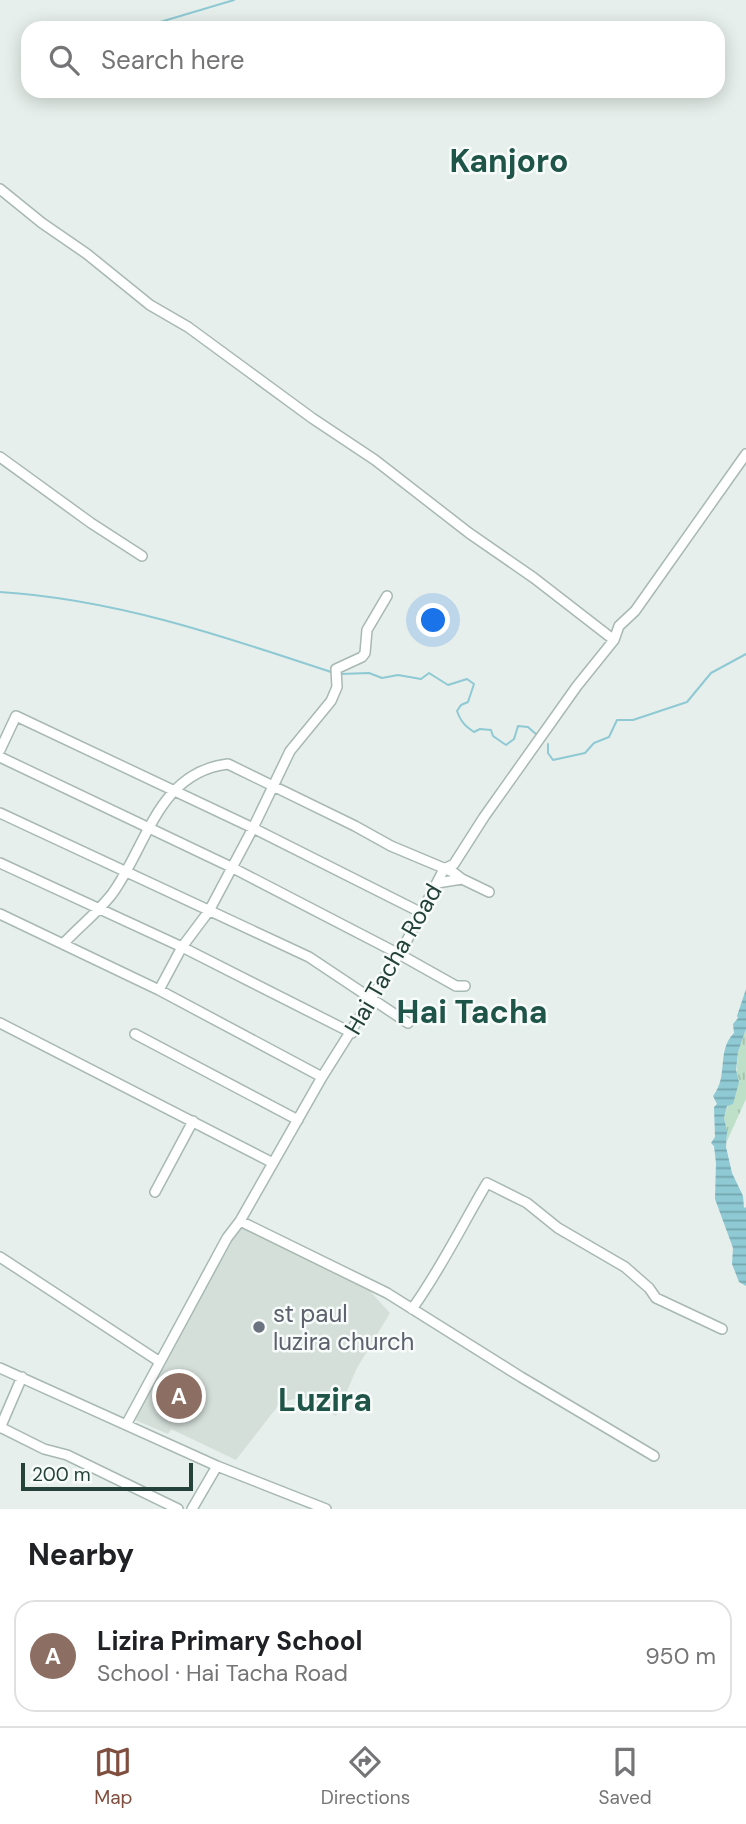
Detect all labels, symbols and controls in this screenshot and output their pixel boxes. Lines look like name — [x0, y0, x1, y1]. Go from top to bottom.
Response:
search box — [21, 21, 725, 98]
icon: search — [45, 41, 83, 79]
text: Search here — [101, 43, 244, 77]
district label: Kanjoro — [450, 140, 568, 182]
your location — [416, 603, 450, 637]
street label: Hai Tacha Road — [337, 878, 449, 1040]
district label: Hai Tacha — [397, 991, 547, 1033]
place label: st paul luzira church — [273, 1298, 414, 1357]
marker: st paul luzira church — [251, 1319, 267, 1335]
pin: A — [156, 1370, 202, 1422]
district label: Luzira — [278, 1379, 372, 1421]
scale bar — [21, 1460, 192, 1492]
text: 200 m — [32, 1462, 91, 1487]
text: Nearby — [28, 1535, 134, 1574]
text: Lizira Primary School — [97, 1624, 363, 1658]
text: A — [45, 1641, 61, 1671]
text: 950 m — [645, 1641, 716, 1671]
text: School · Hai Tacha Road — [97, 1658, 348, 1688]
tab: Map — [94, 1743, 132, 1810]
tab: Directions — [321, 1743, 410, 1810]
tab: Saved — [599, 1743, 652, 1810]

